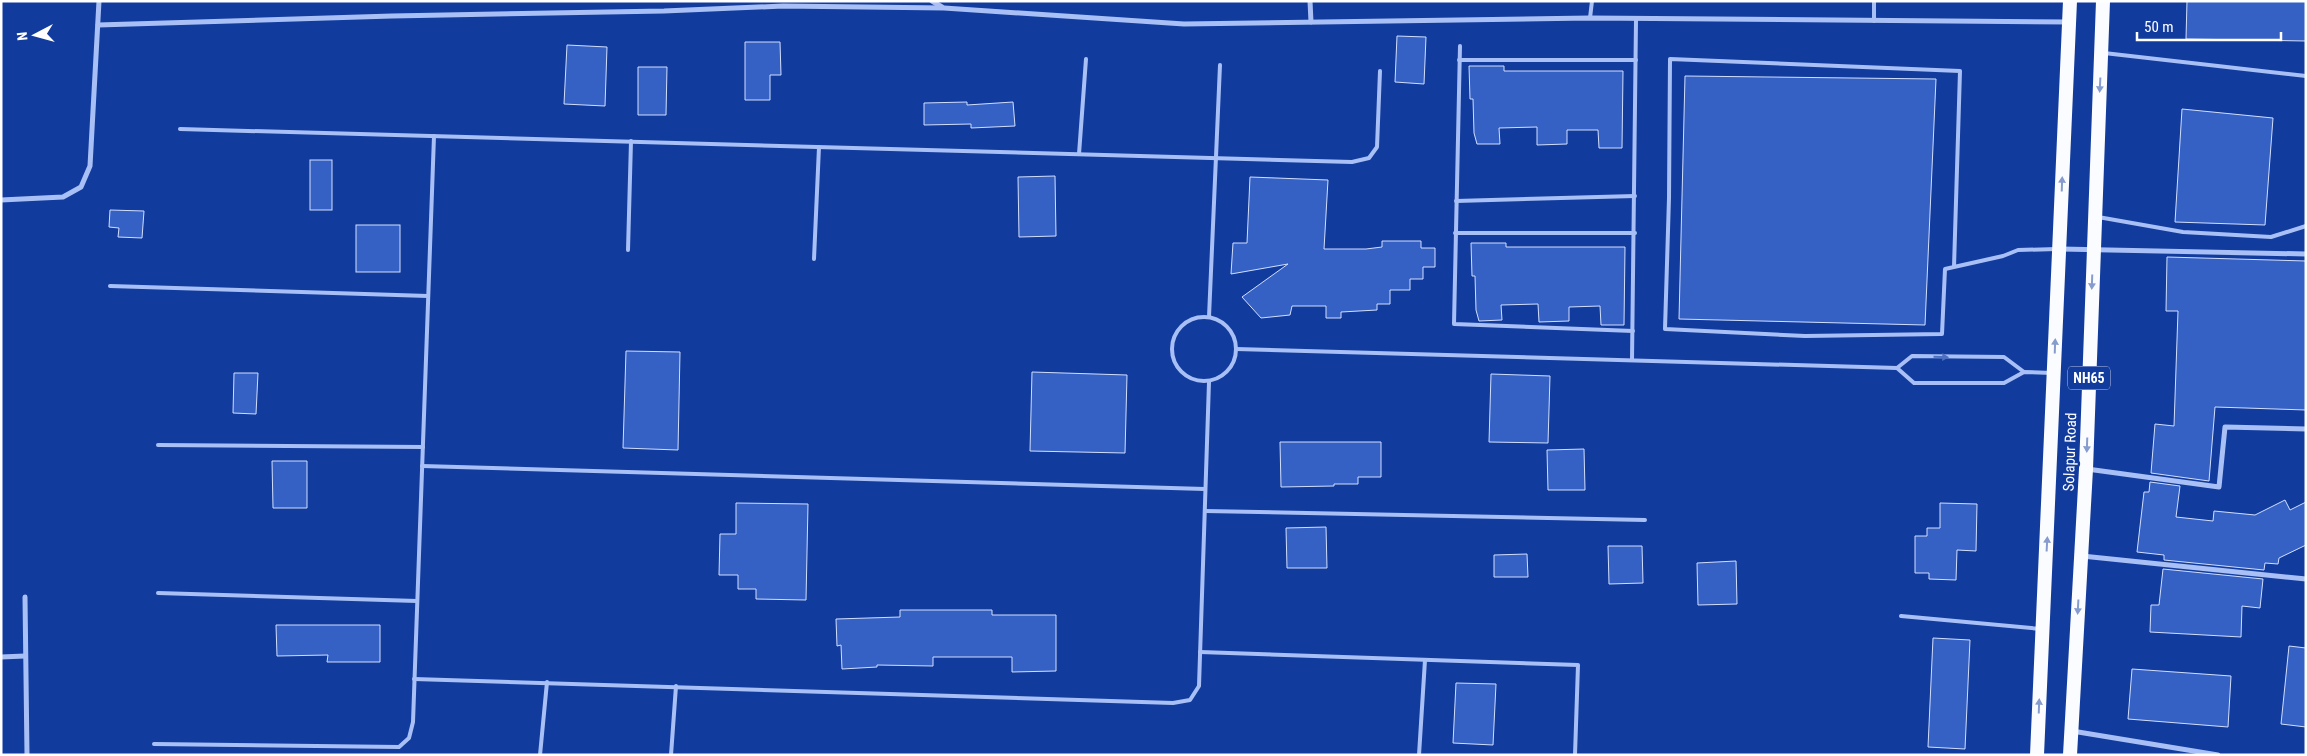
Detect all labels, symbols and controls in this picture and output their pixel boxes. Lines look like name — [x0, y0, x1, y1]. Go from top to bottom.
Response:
north arrow — [10, 10, 60, 60]
scale bar — [2137, 10, 2281, 42]
text: 50 m — [2144, 18, 2174, 36]
text: N — [14, 31, 30, 41]
one-way arrow — [2096, 77, 2104, 93]
one-way arrow — [2058, 176, 2066, 192]
one-way arrow — [2088, 275, 2096, 291]
one-way arrow — [2052, 338, 2060, 354]
one-way arrow — [1934, 353, 1950, 361]
road number: NH65 — [2068, 366, 2110, 389]
street label: Solapur Road — [2060, 412, 2080, 492]
one-way arrow — [2083, 437, 2091, 453]
one-way arrow — [2043, 535, 2051, 551]
one-way arrow — [2074, 599, 2082, 615]
one-way arrow — [2036, 698, 2044, 714]

